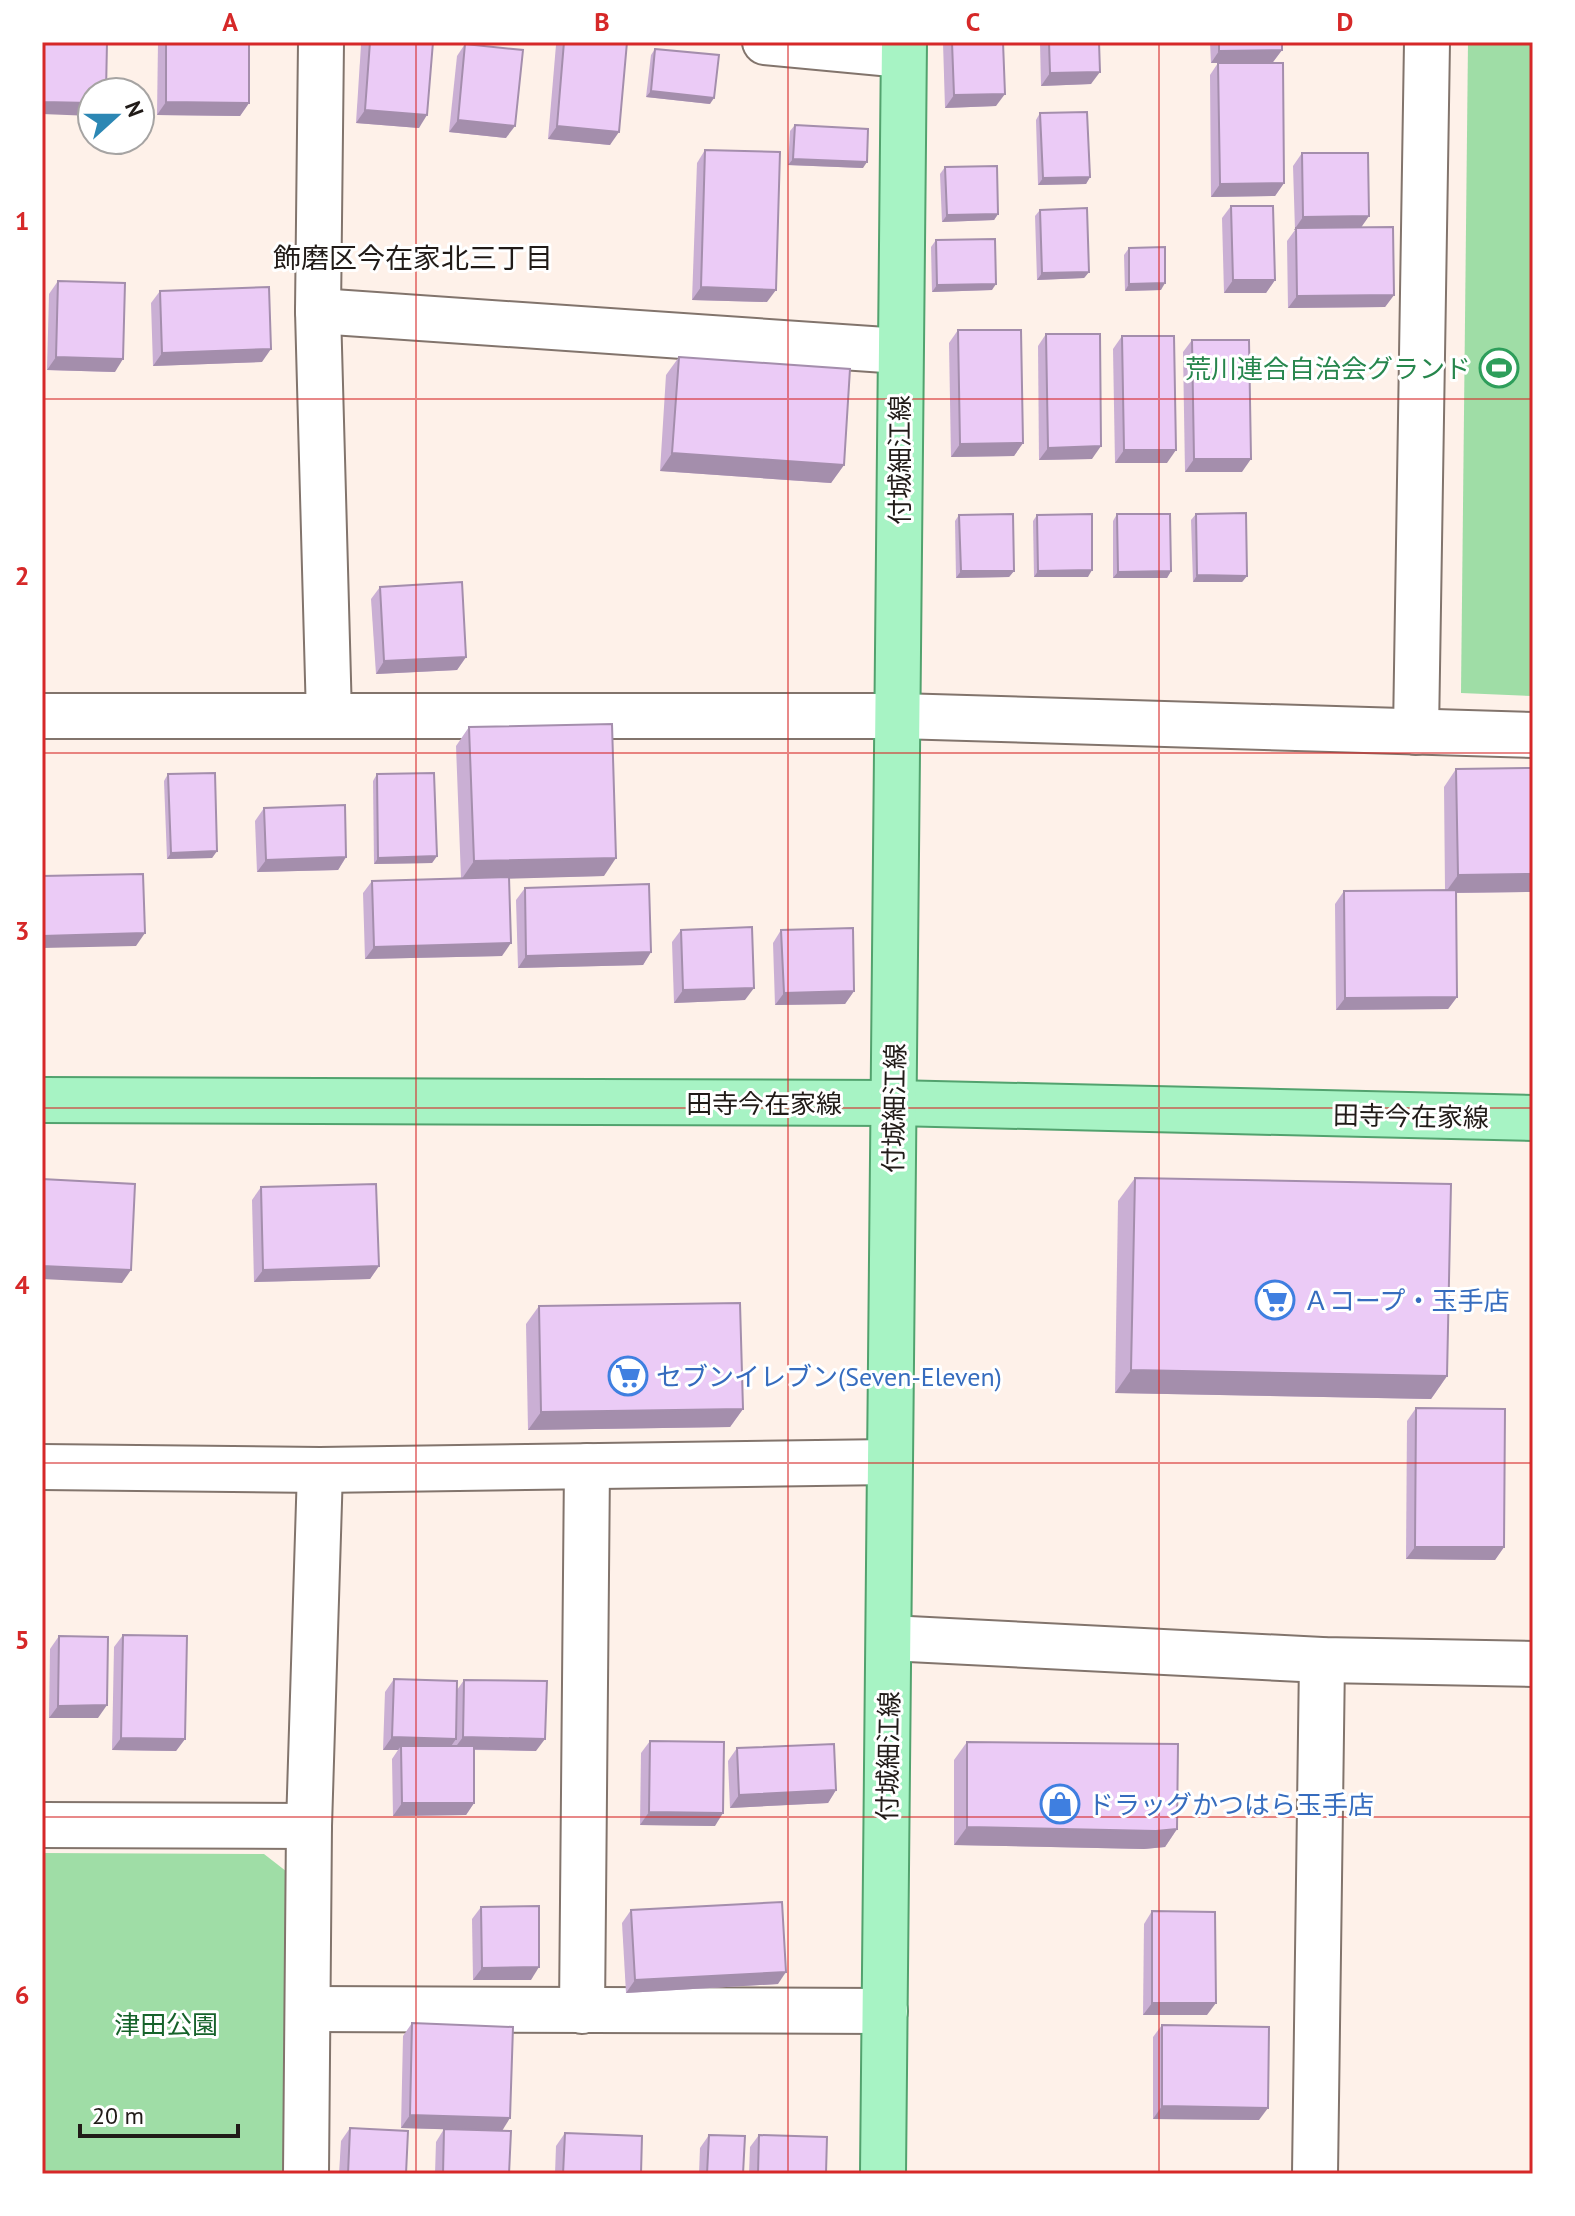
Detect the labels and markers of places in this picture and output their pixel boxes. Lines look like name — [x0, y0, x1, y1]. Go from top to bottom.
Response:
sports icon: 荒川連合自治会グランド — [1478, 347, 1520, 389]
place label: 荒川連合自治会グランド — [1185, 352, 1471, 385]
supermarket icon: Ａコープ・玉手店 — [1254, 1279, 1296, 1321]
place label: Ａコープ・玉手店 — [1303, 1284, 1509, 1317]
supermarket icon: セブンイレブン(Seven-Eleven) — [607, 1355, 649, 1397]
place label: セブンイレブン(Seven-Eleven) — [656, 1360, 1002, 1393]
shop icon: ドラッグかつはら玉手店 — [1039, 1783, 1081, 1825]
place label: ドラッグかつはら玉手店 — [1088, 1788, 1374, 1821]

